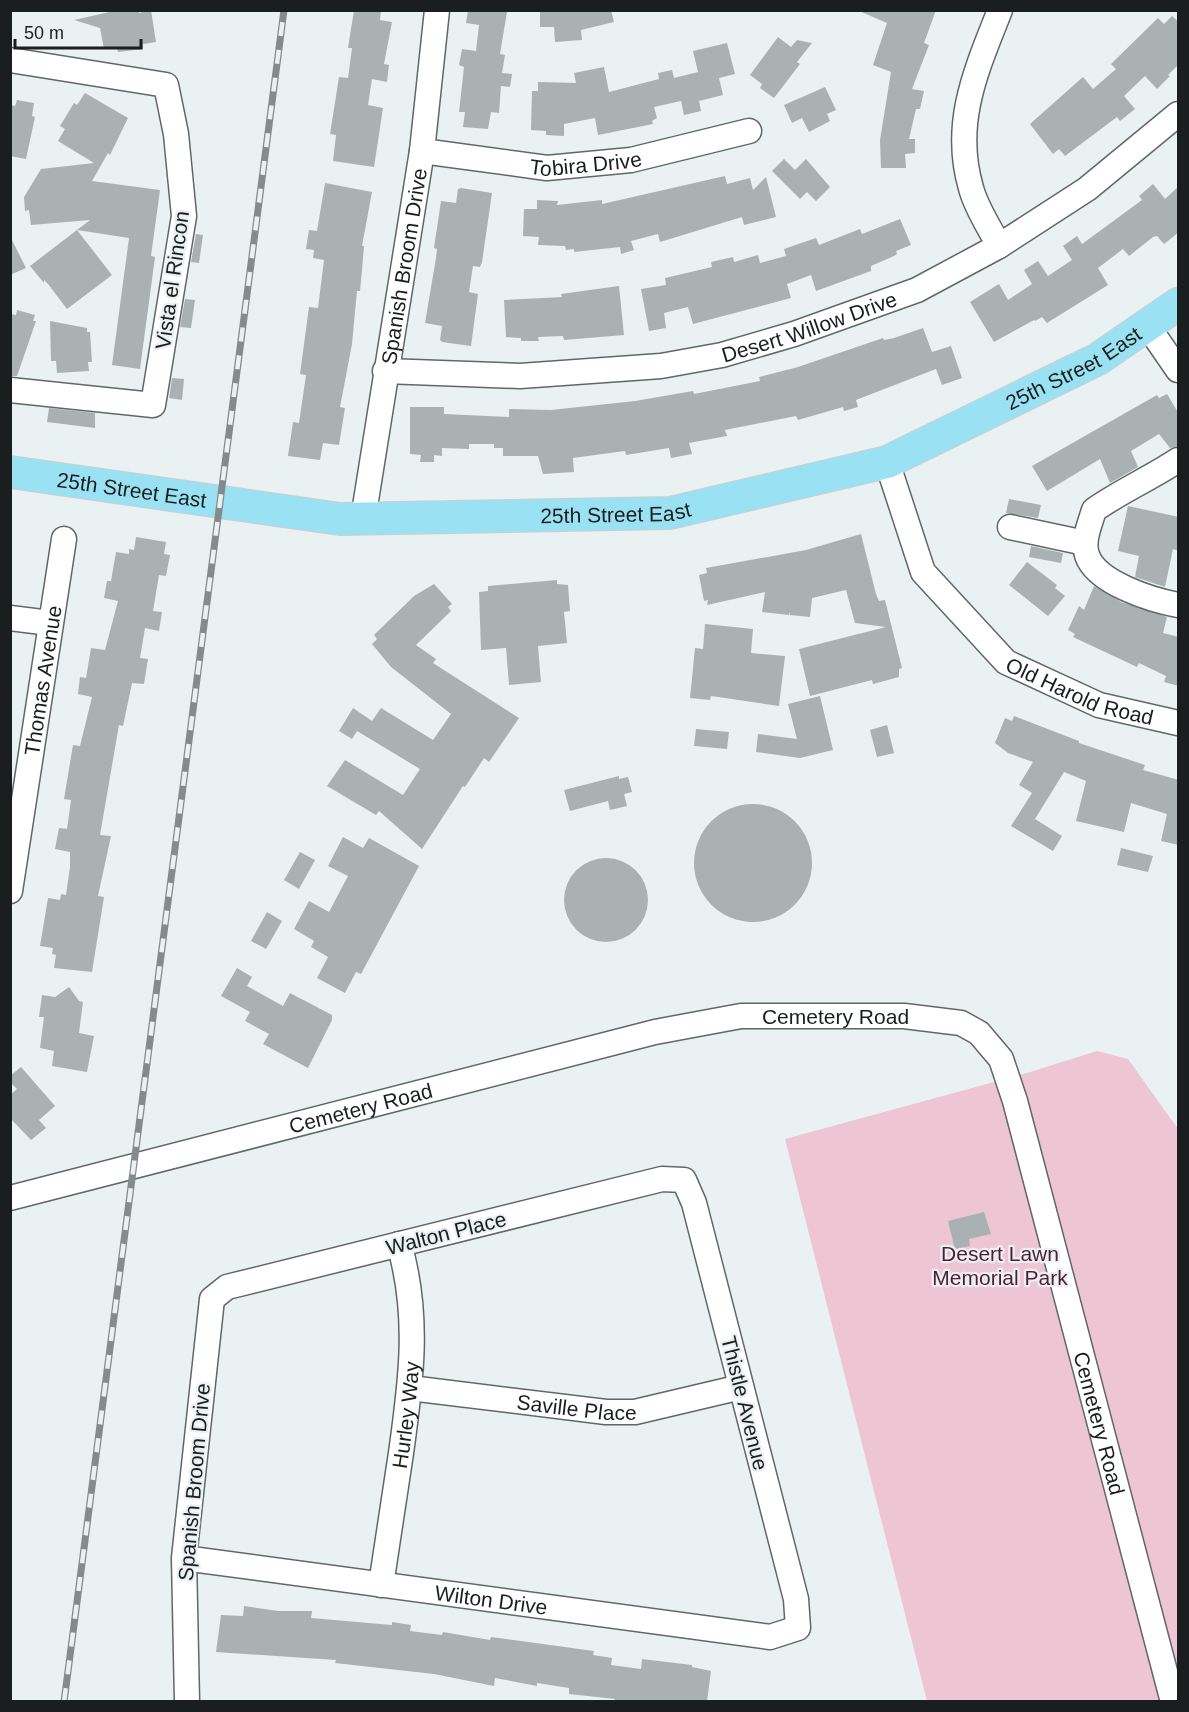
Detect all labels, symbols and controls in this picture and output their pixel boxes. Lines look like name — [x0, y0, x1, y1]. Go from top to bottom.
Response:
scale bar — [15, 12, 141, 50]
text: 50 m — [24, 23, 64, 43]
street label: Tobira Drive — [528, 146, 644, 180]
street label: Spanish Broom Drive — [376, 166, 431, 366]
street label: Vista el Rincon — [151, 209, 193, 351]
street label: Desert Willow Drive — [719, 287, 900, 366]
street label: 25th Street East — [1002, 322, 1145, 414]
street label: 25th Street East — [56, 467, 208, 511]
street label: 25th Street East — [540, 497, 693, 527]
street label: Thomas Avenue — [19, 604, 65, 757]
street label: Old Harold Road — [1003, 652, 1156, 729]
street label: Cemetery Road — [762, 1005, 909, 1028]
street label: Cemetery Road — [286, 1078, 435, 1137]
street label: Walton Place — [384, 1207, 508, 1259]
park label: Desert Lawn Memorial Park — [932, 1242, 1068, 1289]
street label: Thistle Avenue — [717, 1334, 773, 1472]
street label: Cemetery Road — [1070, 1349, 1130, 1497]
street label: Hurley Way — [387, 1360, 423, 1470]
street label: Spanish Broom Drive — [174, 1382, 214, 1582]
street label: Saville Place — [516, 1390, 637, 1424]
street label: Wilton Drive — [434, 1580, 549, 1618]

